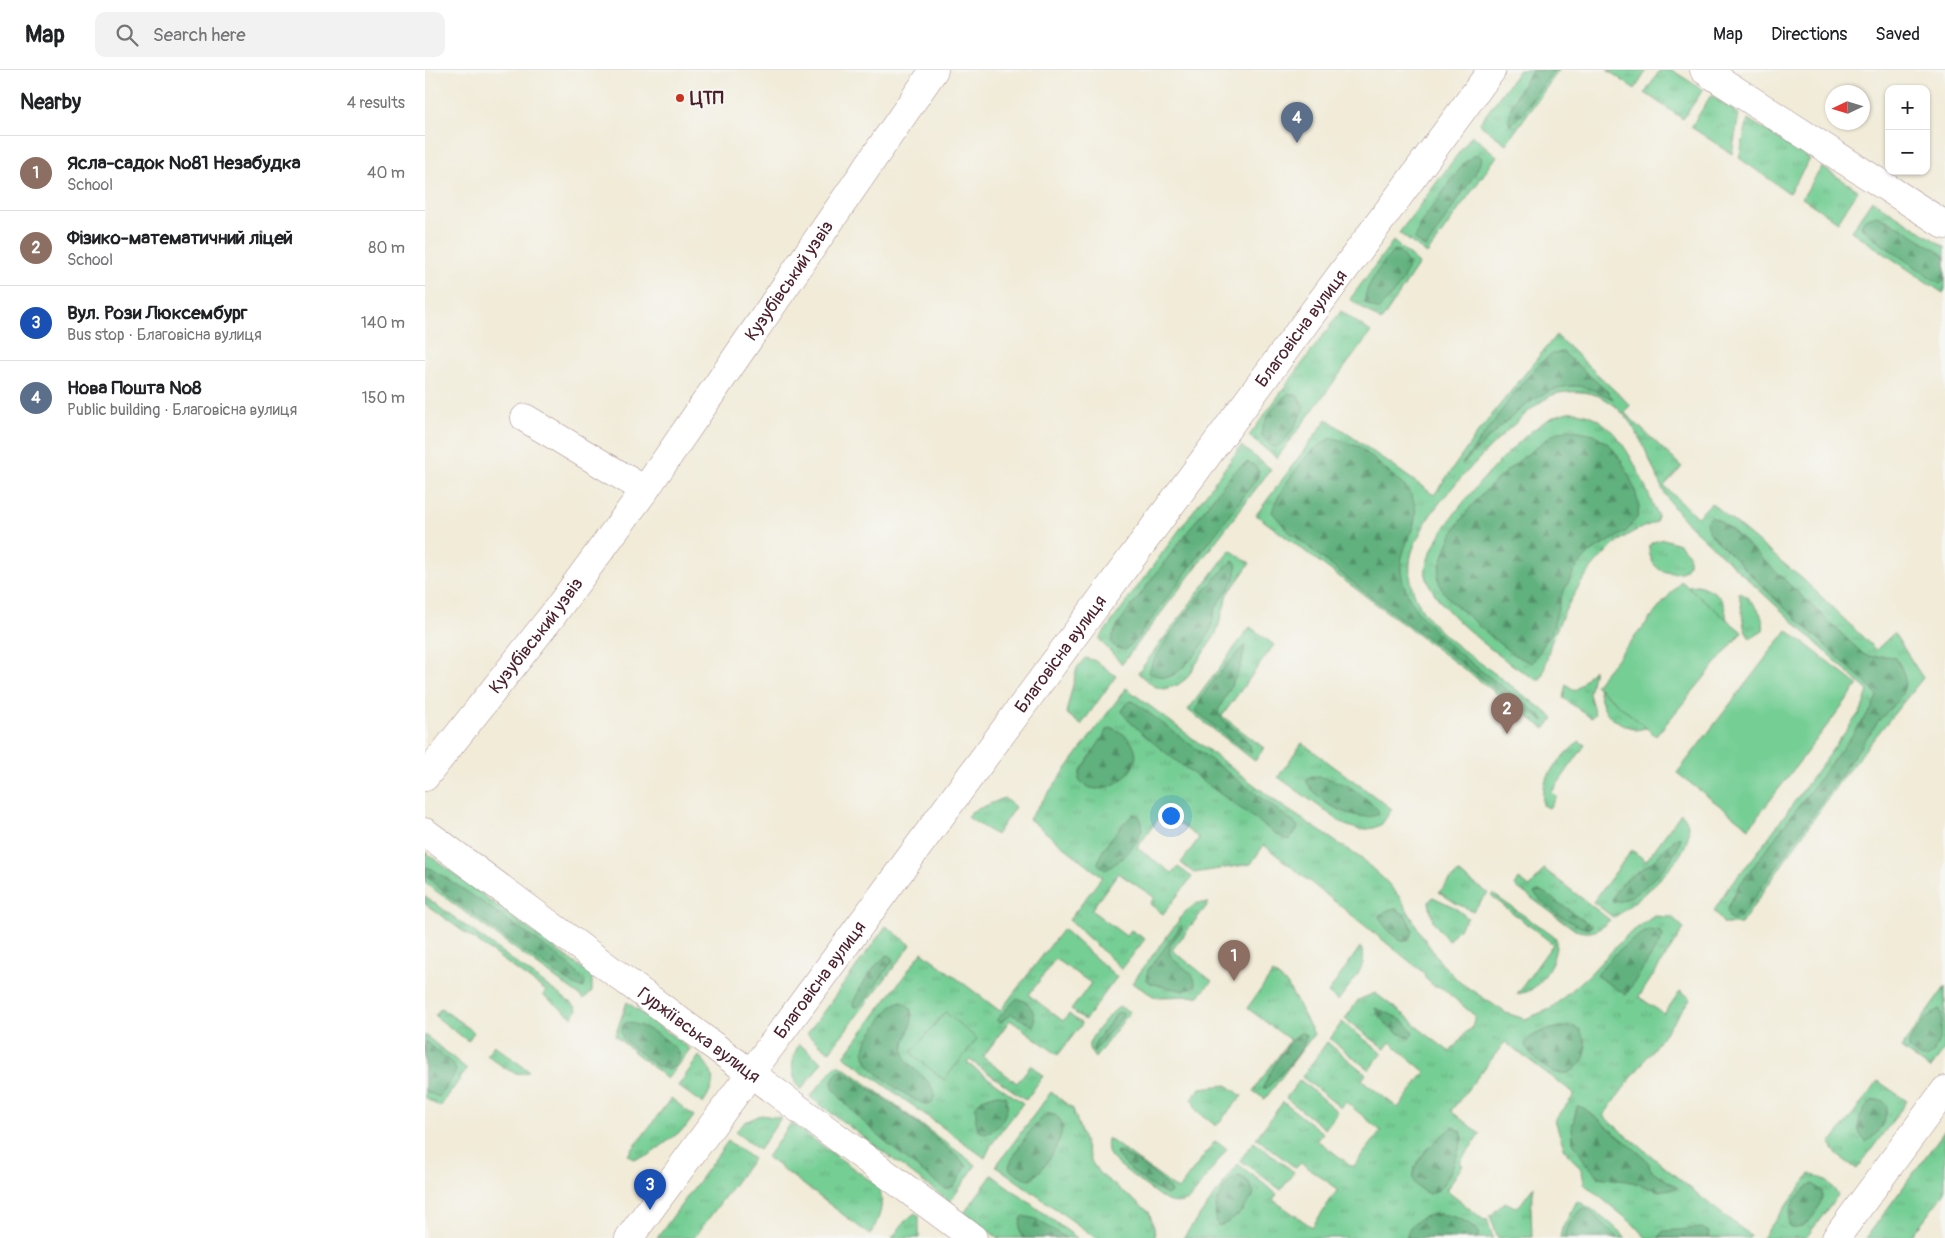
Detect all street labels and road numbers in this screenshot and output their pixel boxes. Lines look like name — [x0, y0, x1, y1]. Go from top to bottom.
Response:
street label: Кузубівський узвіз — [740, 216, 839, 345]
street label: Благовісна вулиця — [1250, 265, 1353, 392]
street label: Кузубівський узвіз — [484, 573, 589, 699]
street label: Благовісна вулиця — [1010, 591, 1112, 718]
street label: Благовісна вулиця — [769, 917, 871, 1044]
street label: Гуржіївська вулиця — [633, 982, 765, 1088]

